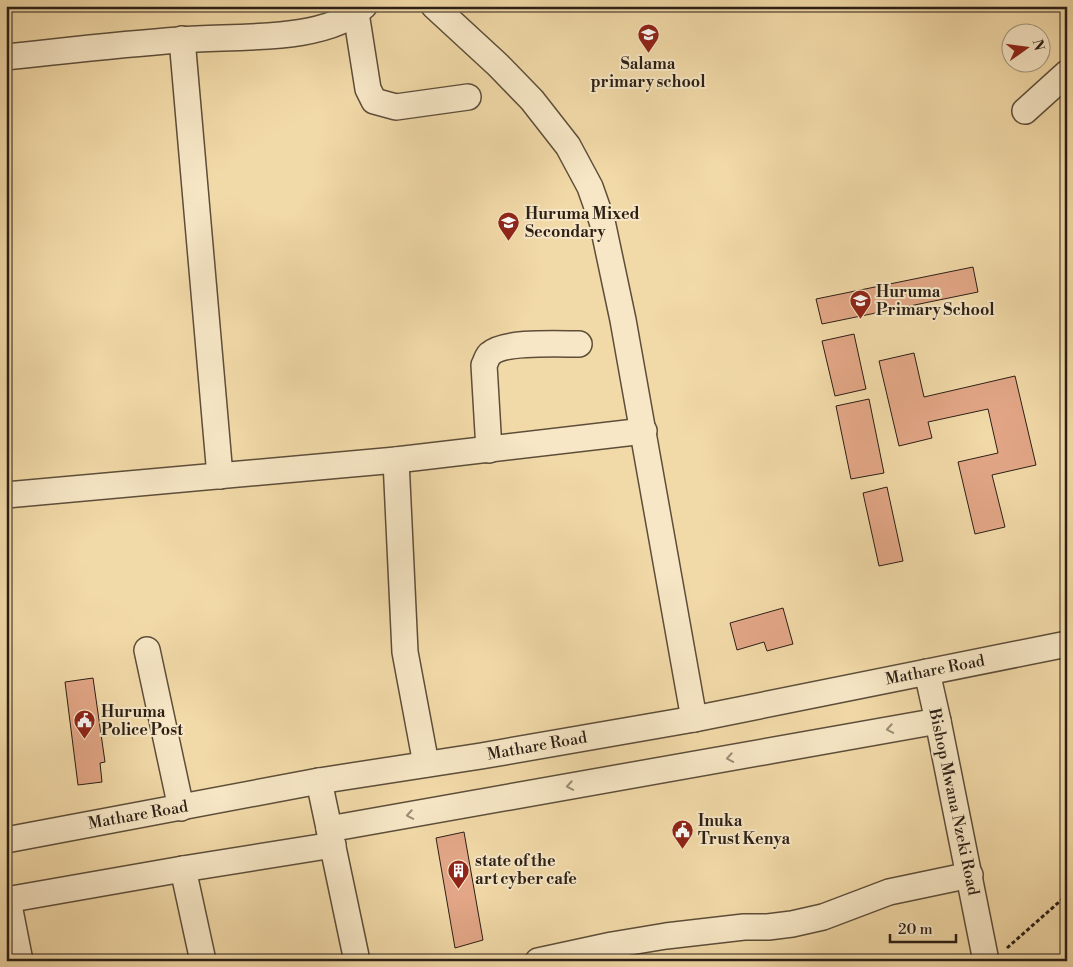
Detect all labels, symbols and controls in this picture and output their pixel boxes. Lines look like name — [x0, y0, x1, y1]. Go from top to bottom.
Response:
north arrow — [1000, 22, 1050, 72]
school or university icon: Salama primary school — [636, 23, 660, 54]
text: N — [1028, 38, 1048, 53]
place label: Salama primary school — [590, 54, 706, 92]
place label: Huruma Mixed Secondary — [525, 204, 640, 242]
school or university icon: Huruma Mixed Secondary — [497, 211, 521, 242]
place label: Huruma Primary School — [876, 282, 995, 320]
school or university icon: Huruma Primary School — [848, 289, 872, 320]
street label: Mathare Road — [884, 651, 986, 689]
place label: Huruma Police Post — [101, 702, 183, 740]
street label: Bishop Mwana Nzeki Road — [924, 706, 984, 897]
public building icon: Huruma Police Post — [73, 709, 97, 740]
one-way arrow — [886, 724, 895, 734]
street label: Mathare Road — [486, 727, 588, 765]
one-way arrow — [726, 752, 735, 762]
one-way arrow — [566, 781, 575, 791]
street label: Mathare Road — [87, 796, 189, 834]
one-way arrow — [406, 809, 415, 819]
place label: Inuka Trust Kenya — [698, 811, 791, 849]
public building icon: Inuka Trust Kenya — [670, 818, 694, 849]
place label: state of the art cyber cafe — [475, 851, 577, 889]
building icon: state of the art cyber cafe — [447, 858, 471, 889]
scale bar — [890, 912, 957, 944]
text: 20 m — [898, 920, 933, 939]

